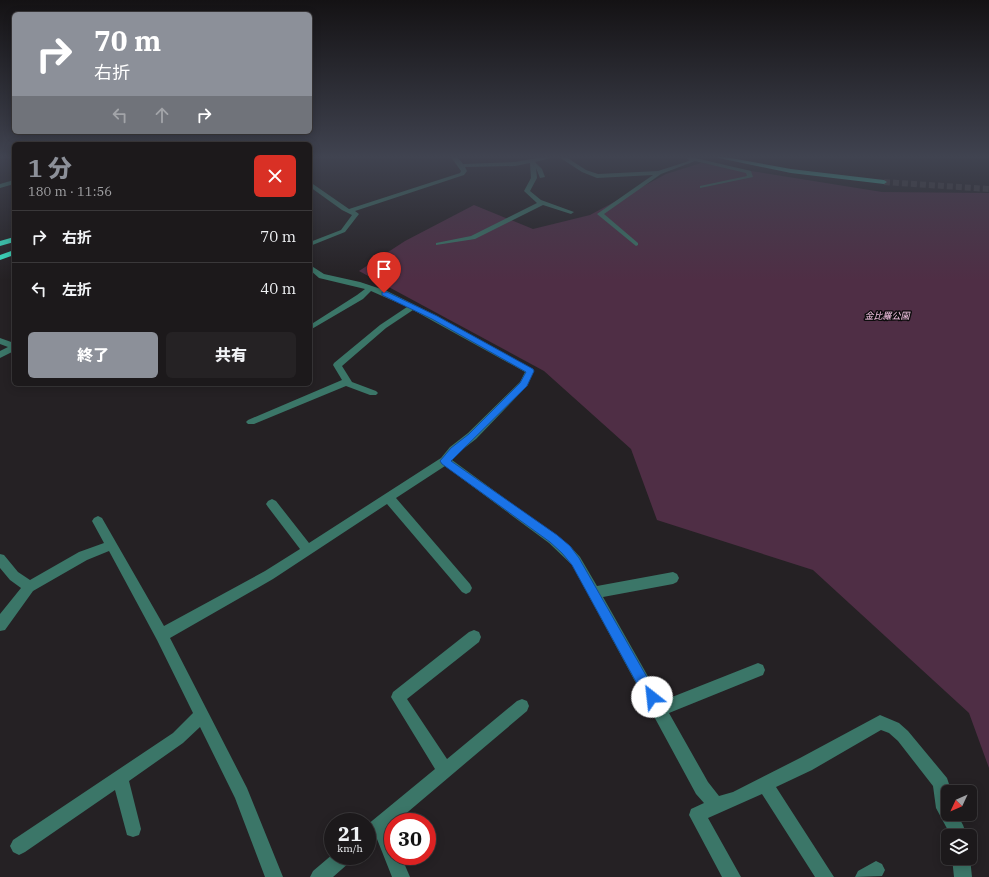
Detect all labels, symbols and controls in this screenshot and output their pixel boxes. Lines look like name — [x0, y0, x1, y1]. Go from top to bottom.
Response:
text: 70 m — [94, 22, 161, 59]
icon: right — [28, 28, 80, 80]
text: 右折 — [94, 61, 130, 84]
icon: left — [109, 104, 131, 126]
icon: ahead — [151, 104, 173, 126]
icon: right — [193, 104, 215, 126]
text: 1 分 — [28, 152, 72, 184]
button: close — [254, 155, 296, 197]
text: 180 m · 11:56 — [28, 183, 112, 200]
icon: right — [28, 226, 50, 248]
text: 70 m — [260, 227, 296, 246]
text: 右折 — [62, 228, 92, 247]
pin — [367, 252, 401, 293]
icon: arrive — [373, 258, 395, 280]
icon: left — [28, 278, 50, 300]
text: 40 m — [260, 279, 296, 298]
text: 左折 — [62, 280, 92, 299]
park label: 金比羅公園 — [864, 310, 911, 321]
button: 終了 — [28, 332, 158, 378]
button: 共有 — [166, 332, 296, 378]
position arrow — [631, 676, 673, 718]
north arrow — [941, 785, 977, 821]
map controls — [941, 785, 977, 865]
speed limit sign: 30 — [384, 813, 436, 865]
text: 21 — [338, 820, 362, 847]
button: layers — [941, 829, 977, 865]
text: km/h — [337, 842, 363, 855]

